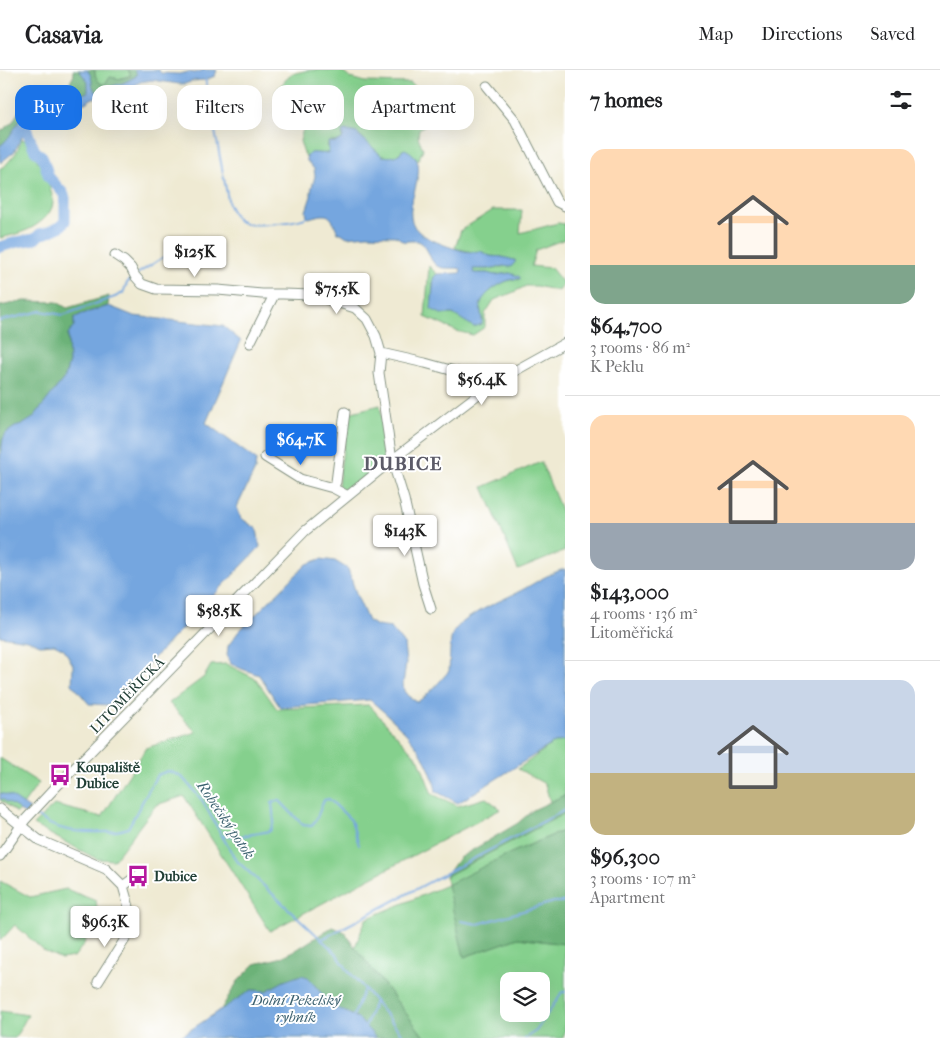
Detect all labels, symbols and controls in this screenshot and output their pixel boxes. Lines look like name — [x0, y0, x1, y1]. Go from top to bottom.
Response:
text: Casavia — [25, 21, 102, 49]
text: Map — [699, 24, 733, 45]
text: Directions — [761, 24, 842, 45]
text: Saved — [870, 24, 915, 45]
chip: Buy — [15, 85, 82, 130]
chip: Rent — [92, 85, 167, 130]
chip: Filters — [177, 85, 262, 130]
chip: New — [272, 85, 344, 130]
chip: Apartment — [354, 85, 474, 130]
icon: filters — [887, 86, 915, 114]
text: 7 homes — [590, 88, 662, 112]
icon: home — [708, 182, 798, 272]
pin: $125K — [160, 236, 230, 278]
text: $125K — [174, 242, 216, 261]
pin: $75.5K — [296, 272, 378, 315]
text: $75.5K — [315, 279, 359, 298]
text: $64,700 — [590, 314, 662, 338]
text: 3 rooms · 86 m² — [590, 338, 690, 357]
text: K Peklu — [590, 357, 644, 376]
pin: $56.4K — [441, 364, 523, 406]
text: $56.4K — [458, 370, 506, 389]
pin: $64.7K — [260, 424, 342, 466]
text: $64.7K — [277, 430, 325, 449]
icon: home — [708, 447, 798, 537]
district label: DUBICE — [364, 453, 442, 475]
pin: $143K — [370, 514, 440, 557]
text: $143K — [384, 521, 426, 540]
text: $143,000 — [590, 580, 669, 604]
pin: $58.5K — [178, 594, 260, 637]
text: $58.5K — [197, 601, 241, 620]
text: 4 rooms · 136 m² — [590, 604, 697, 623]
text: Litoměřická — [590, 623, 673, 642]
street label: LITOMĚŘICKÁ — [86, 652, 169, 737]
icon: home — [708, 712, 798, 802]
place label: Koupaliště Dubice — [76, 759, 140, 792]
bus stop icon: Koupaliště Dubice — [47, 762, 73, 788]
water label: Robečský potok — [193, 777, 259, 863]
text: $96,300 — [590, 845, 660, 869]
bus stop icon: Dubice — [125, 863, 151, 889]
place label: Dubice — [154, 868, 197, 885]
text: 3 rooms · 107 m² — [590, 869, 696, 888]
text: Apartment — [590, 888, 665, 907]
pin: $96.3K — [64, 906, 146, 948]
text: $96.3K — [81, 912, 129, 931]
map controls — [500, 972, 550, 1022]
button: layers — [500, 972, 550, 1022]
water label: Dolní Pekelský rybník — [251, 991, 342, 1026]

